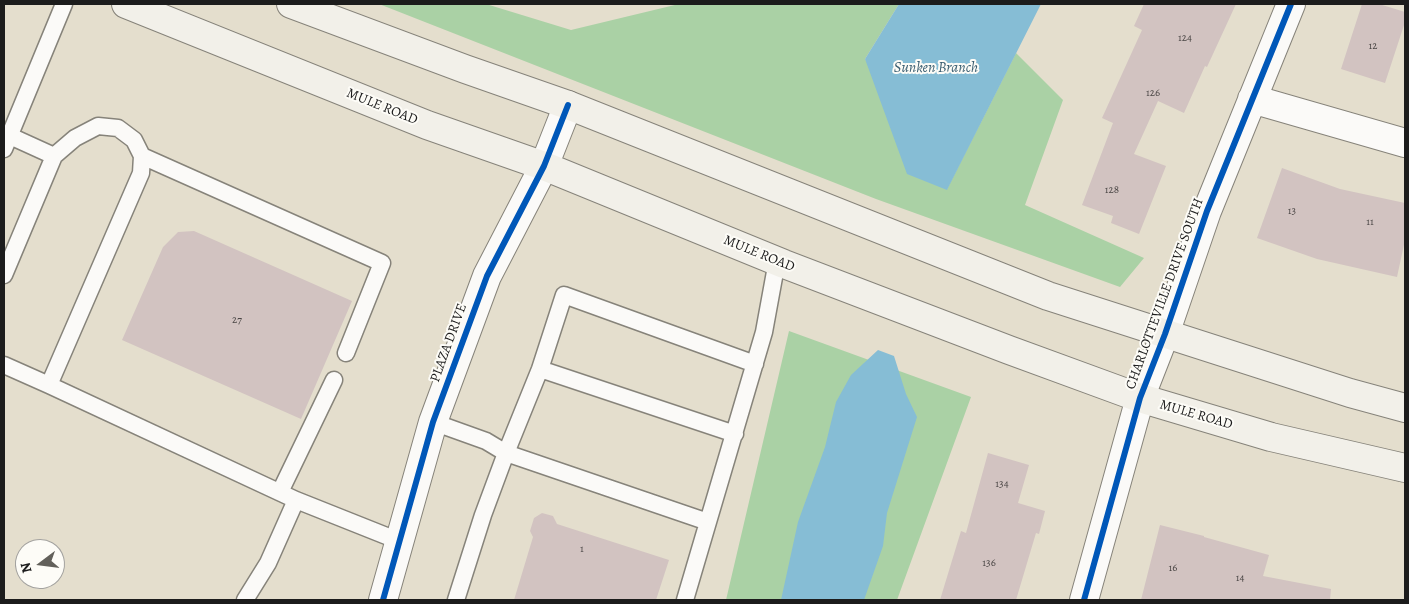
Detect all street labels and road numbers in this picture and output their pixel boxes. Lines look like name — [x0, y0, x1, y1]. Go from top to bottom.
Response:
street label: MULE ROAD — [344, 85, 420, 129]
street label: CHARLOTTEVILLE DRIVE SOUTH — [1122, 196, 1208, 392]
street label: MULE ROAD — [721, 232, 797, 276]
street label: PLAZA DRIVE — [427, 301, 471, 385]
street label: MULE ROAD — [1158, 397, 1234, 433]

